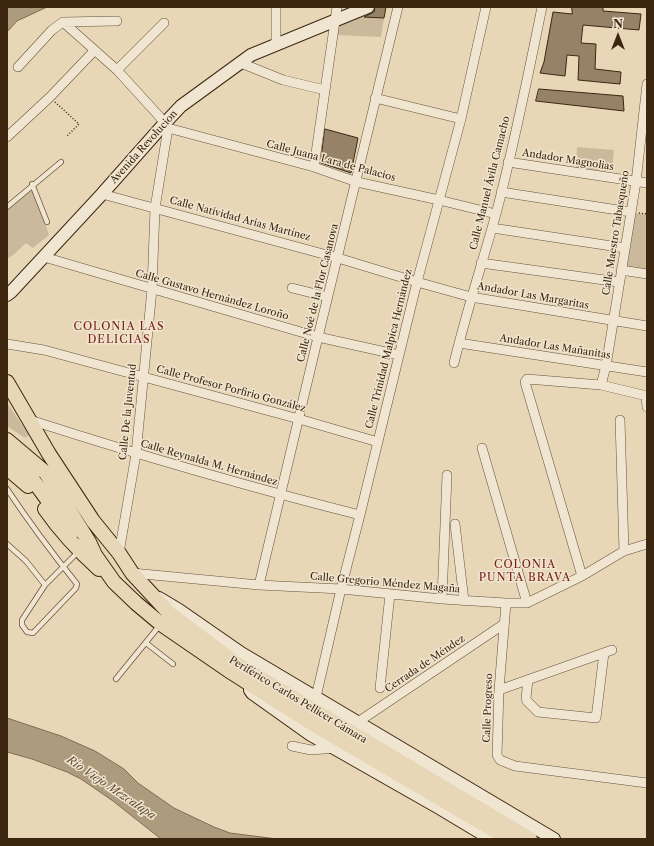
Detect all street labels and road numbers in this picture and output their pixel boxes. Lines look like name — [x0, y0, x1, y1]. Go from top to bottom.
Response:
street label: Avenida Revolucion — [108, 108, 180, 186]
street label: Calle Manuel Ávila Camacho — [468, 115, 512, 251]
street label: Calle Juana Lara de Palacios — [265, 138, 397, 184]
street label: Andador Magnolias — [521, 147, 615, 173]
street label: Calle Maestro Tabasqueño — [600, 170, 632, 296]
street label: Calle Natividad Arias Martínez — [168, 194, 312, 244]
street label: Calle Noé de la Flor Casanova — [295, 222, 341, 364]
street label: Calle Gustavo Hernández Loroño — [134, 267, 290, 323]
street label: Calle Trinidad Malpica Hernández — [363, 268, 415, 430]
street label: Andador Las Margaritas — [476, 280, 590, 312]
street label: Andador Las Mañanitas — [499, 332, 611, 362]
street label: Calle De la Juventud — [117, 363, 139, 461]
street label: Calle Profesor Porfirio González — [155, 363, 307, 415]
street label: Calle Reynalda M. Hernández — [139, 438, 279, 488]
street label: Calle Gregorio Méndez Magaña — [309, 570, 461, 596]
street label: Cerrada de Méndez — [383, 633, 467, 695]
street label: Periférico Carlos Pellicer Cámara — [227, 654, 369, 746]
street label: Calle Progreso — [481, 673, 495, 743]

